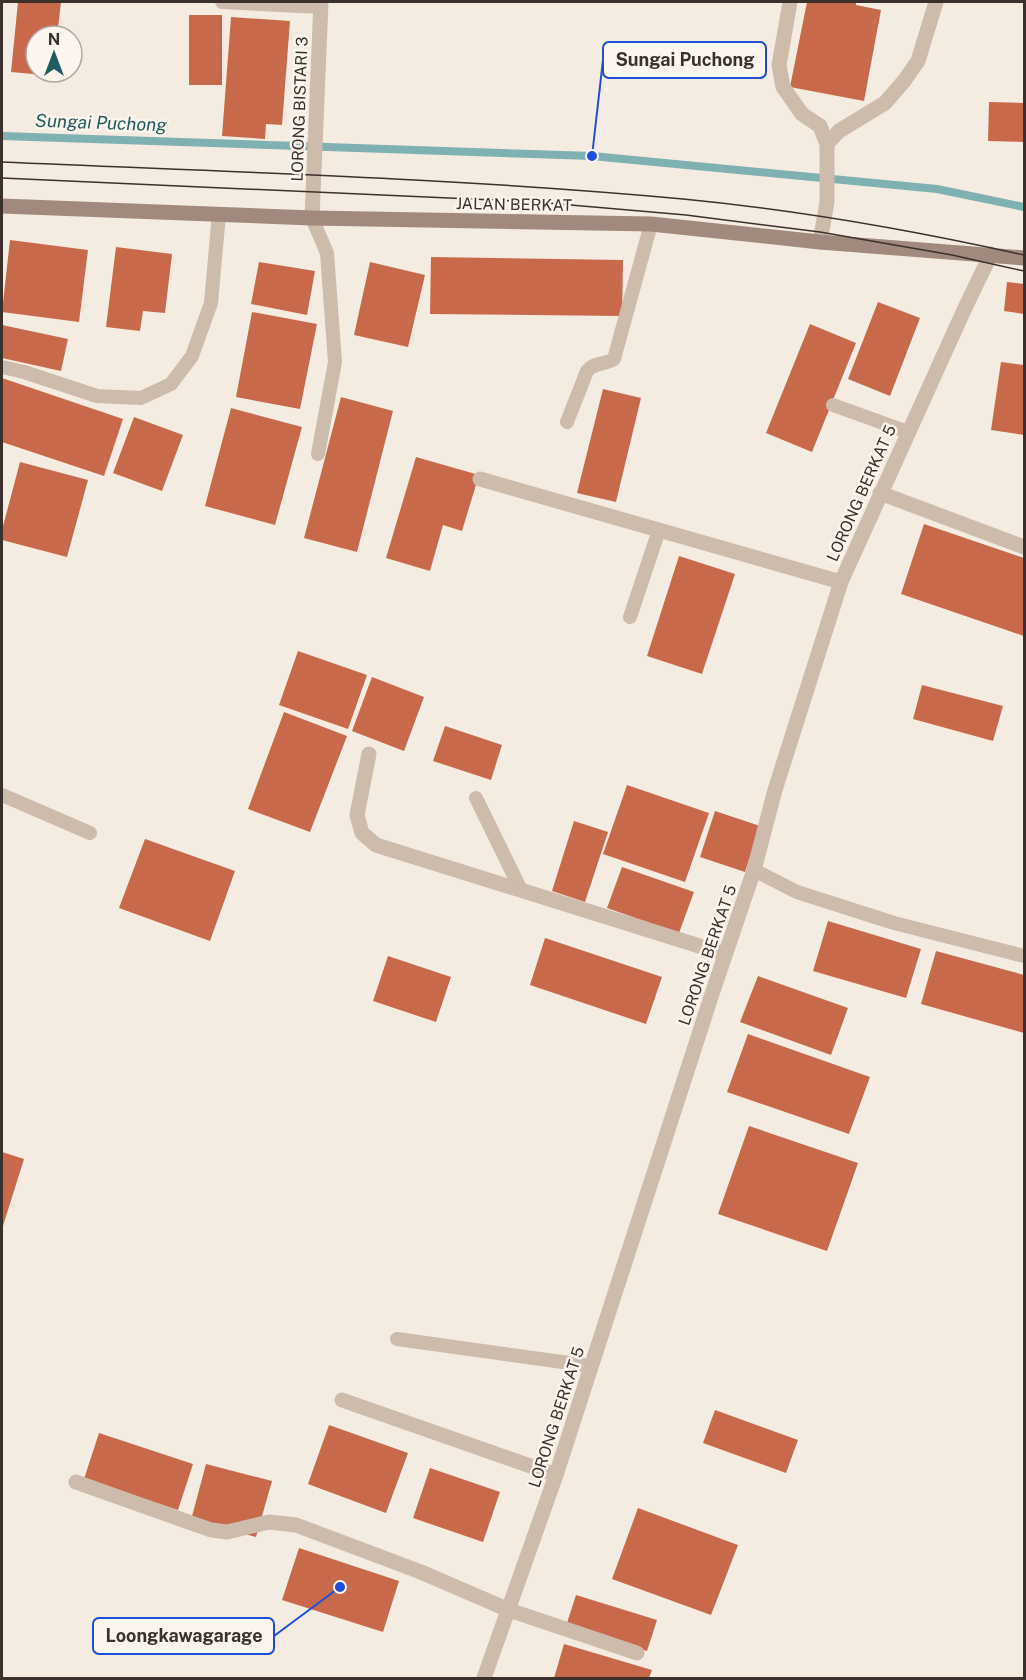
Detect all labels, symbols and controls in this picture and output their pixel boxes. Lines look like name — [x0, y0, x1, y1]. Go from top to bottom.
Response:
north arrow — [24, 24, 84, 84]
text: N — [48, 30, 60, 49]
street label: LORONG BISTARI 3 — [287, 36, 312, 182]
callout: Sungai Puchong — [603, 42, 766, 78]
text: Sungai Puchong — [615, 49, 755, 70]
water label: Sungai Puchong — [35, 110, 168, 135]
street label: JALAN BERKAT — [456, 194, 573, 215]
street label: LORONG BERKAT 5 — [823, 422, 900, 564]
street label: LORONG BERKAT 5 — [675, 883, 740, 1028]
street label: LORONG BERKAT 5 — [525, 1344, 588, 1490]
callout: Loongkawagarage — [93, 1618, 274, 1654]
text: Loongkawagarage — [105, 1625, 263, 1646]

